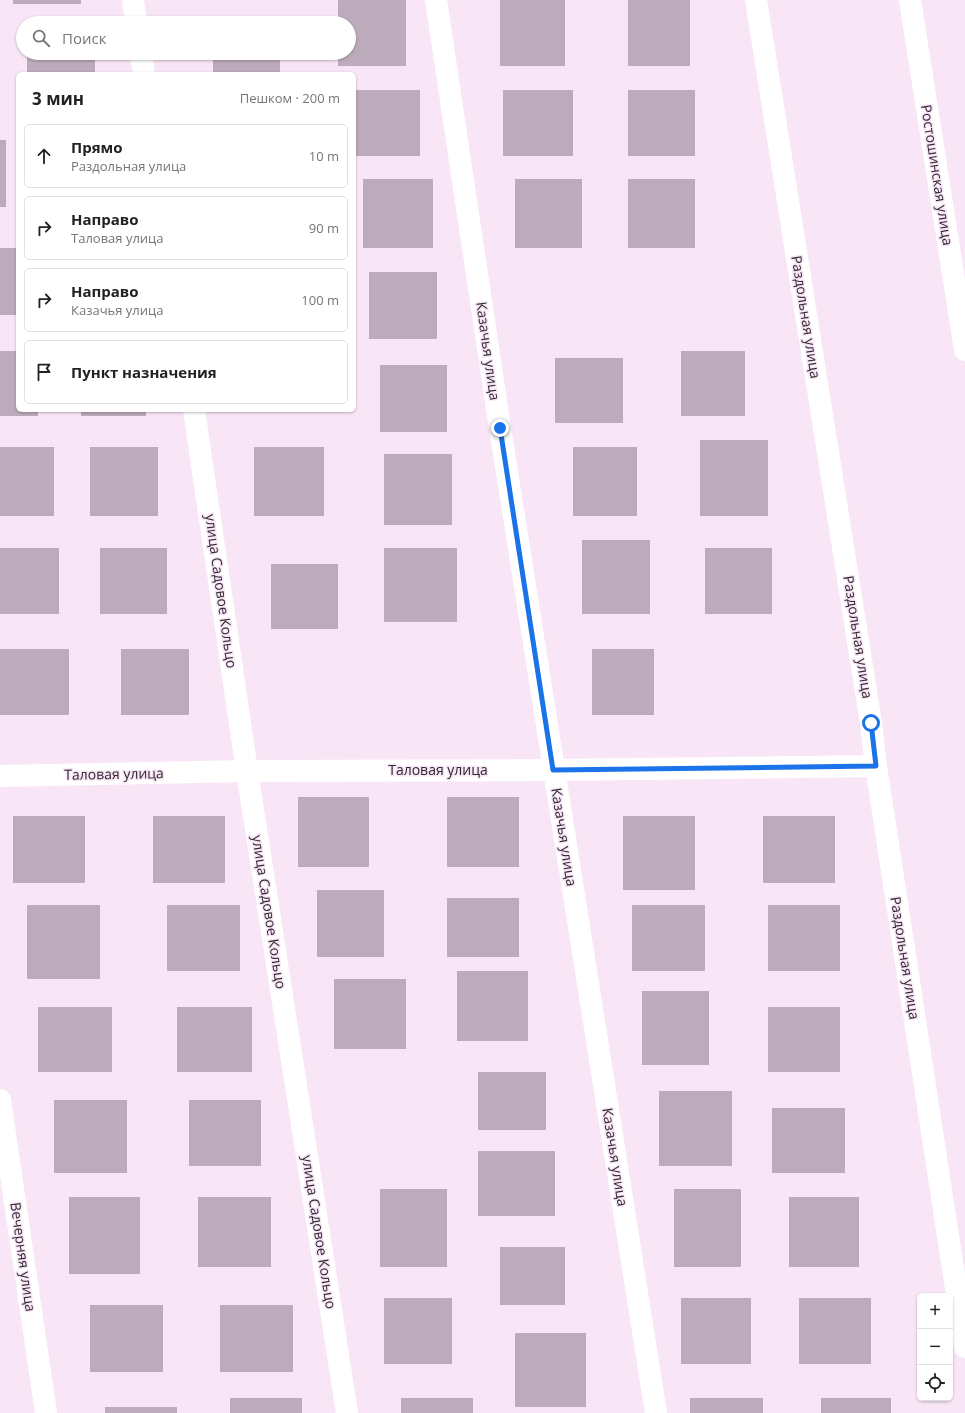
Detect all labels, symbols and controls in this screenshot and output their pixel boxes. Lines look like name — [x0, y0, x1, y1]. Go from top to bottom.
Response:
search box — [16, 16, 356, 60]
icon: search — [30, 27, 52, 49]
text: Поиск — [62, 28, 106, 48]
text: 3 мин — [32, 87, 84, 110]
text: Пешком · 200 m — [240, 89, 340, 107]
street label: Ростошинская улица — [917, 103, 958, 247]
text: Прямо — [71, 137, 123, 157]
icon: ahead — [33, 145, 55, 167]
text: 10 m — [309, 147, 339, 165]
text: Раздольная улица — [71, 157, 186, 175]
text: Направо — [71, 209, 139, 229]
icon: right — [33, 217, 55, 239]
text: 90 m — [309, 219, 339, 237]
text: Таловая улица — [71, 229, 164, 247]
street label: Раздольная улица — [787, 254, 826, 380]
text: Направо — [71, 281, 139, 301]
icon: right — [33, 289, 55, 311]
text: 100 m — [301, 291, 339, 309]
street label: Казачья улица — [472, 300, 505, 402]
text: Казачья улица — [71, 301, 163, 319]
icon: arrive — [33, 361, 55, 383]
text: Пункт назначения — [71, 362, 217, 382]
route end — [491, 419, 509, 437]
street label: улица Садовое Кольцо — [201, 513, 242, 669]
street label: Раздольная улица — [839, 574, 878, 700]
route start — [862, 714, 880, 732]
street label: Таловая улица — [388, 760, 488, 779]
street label: Таловая улица — [64, 763, 164, 784]
street label: Казачья улица — [547, 786, 582, 888]
street label: улица Садовое Кольцо — [248, 834, 291, 990]
street label: Раздольная улица — [886, 895, 925, 1021]
street label: Казачья улица — [598, 1106, 633, 1208]
street label: улица Садовое Кольцо — [298, 1154, 341, 1310]
street label: Вечерняя улица — [6, 1201, 41, 1313]
map controls — [917, 1293, 953, 1401]
button: + — [917, 1293, 953, 1329]
button: − — [917, 1329, 953, 1365]
button: locate — [917, 1365, 953, 1401]

